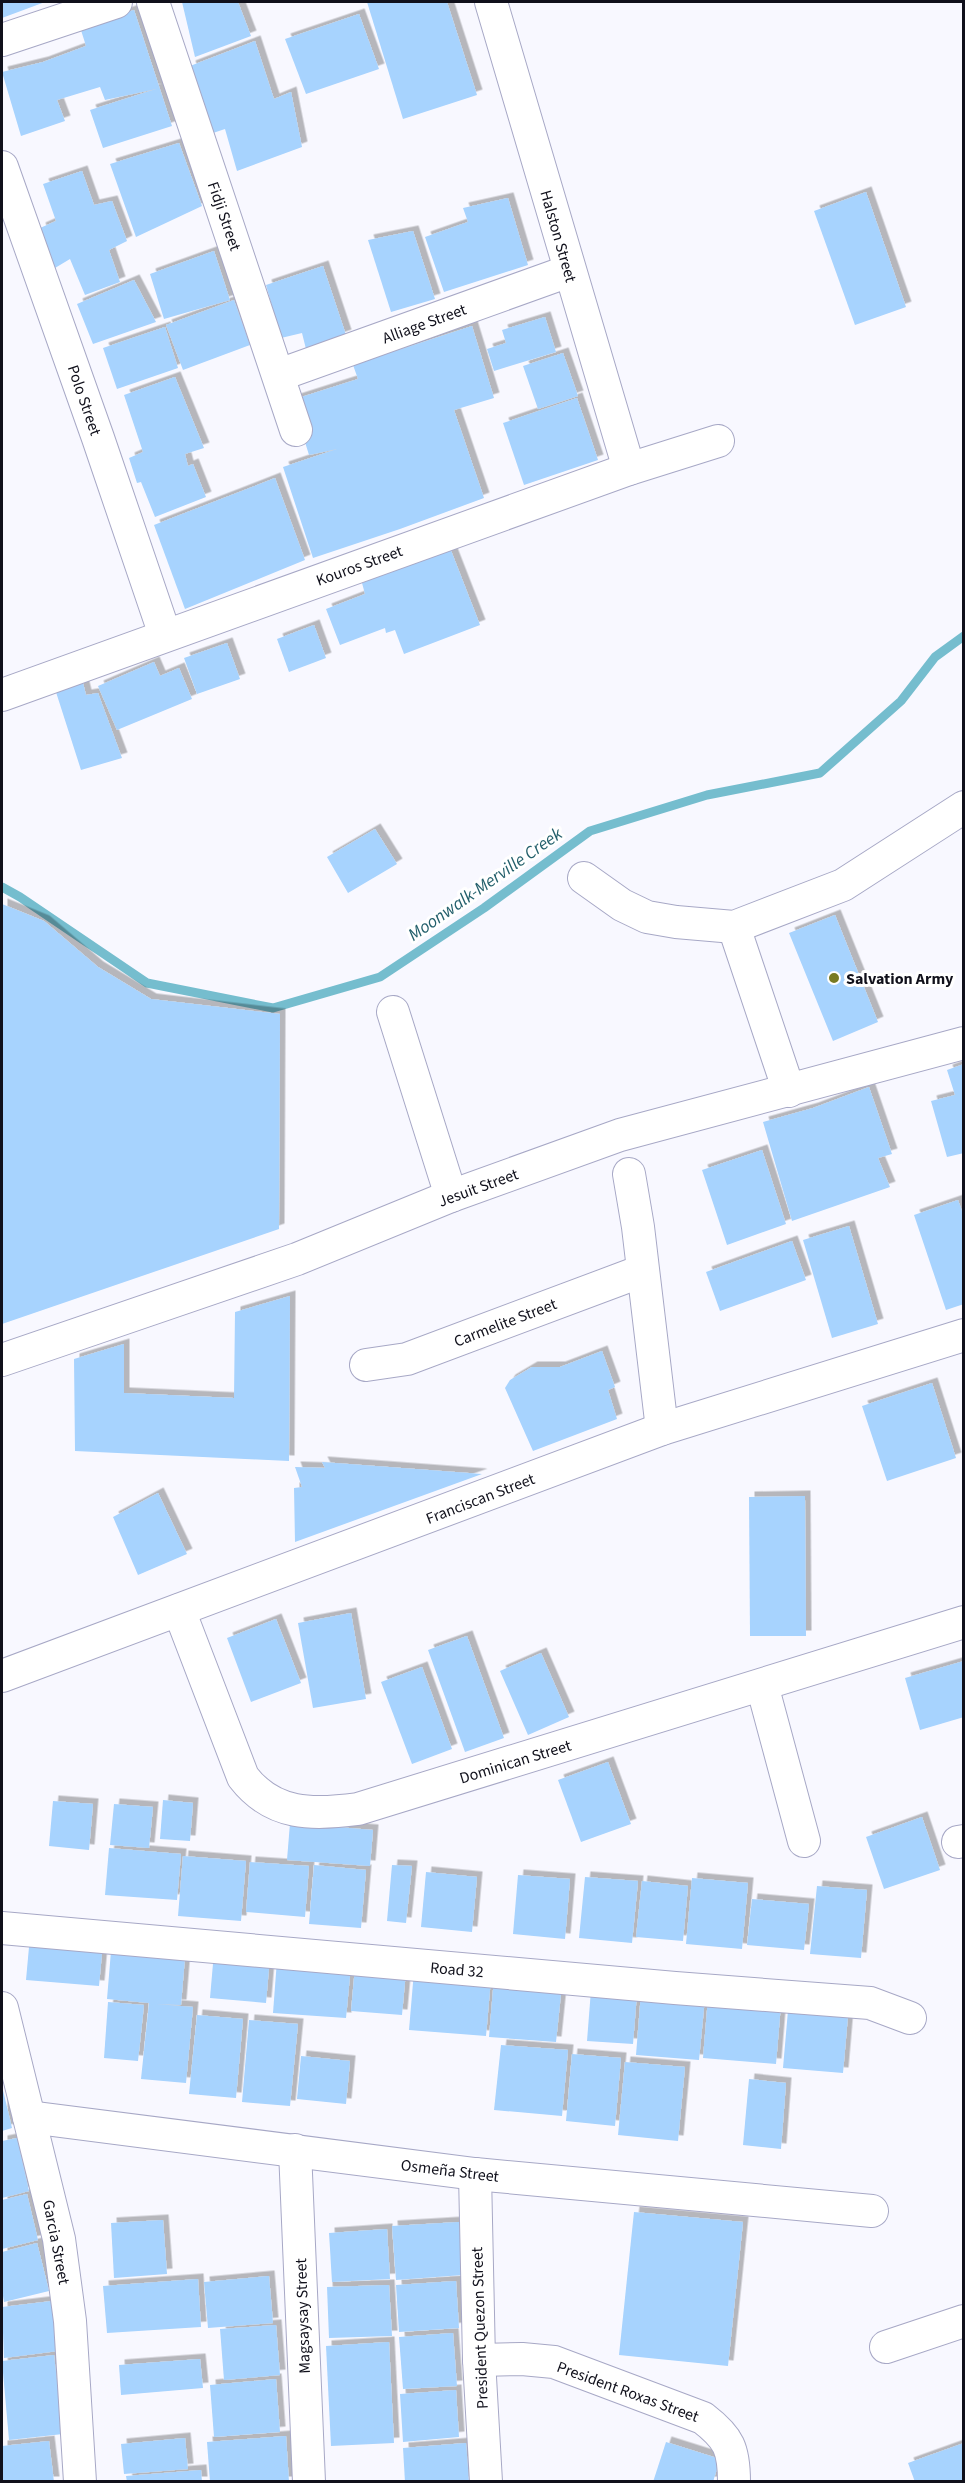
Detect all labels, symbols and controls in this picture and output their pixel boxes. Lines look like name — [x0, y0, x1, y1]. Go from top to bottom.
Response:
street label: Fidji Street — [202, 179, 246, 254]
street label: Halston Street — [534, 188, 582, 285]
street label: Alliage Street — [379, 298, 470, 349]
street label: Polo Street — [62, 362, 107, 439]
street label: Kouros Street — [313, 540, 406, 592]
water label: Moonwalk-Merville Creek — [403, 821, 568, 947]
place label: Salvation Army — [846, 968, 954, 990]
marker: Salvation Army — [827, 971, 841, 985]
street label: Jesuit Street — [435, 1163, 522, 1213]
street label: Carmelite Street — [451, 1293, 560, 1353]
street label: Franciscan Street — [423, 1468, 538, 1530]
street label: Dominican Street — [457, 1734, 574, 1789]
street label: Road 32 — [429, 1957, 485, 1983]
street label: Osmeña Street — [400, 2154, 501, 2188]
street label: Garcia Street — [37, 2198, 75, 2287]
street label: President Quezon Street — [466, 2246, 494, 2409]
street label: Magsaysay Street — [290, 2257, 316, 2374]
street label: President Roxas Street — [554, 2356, 702, 2428]

